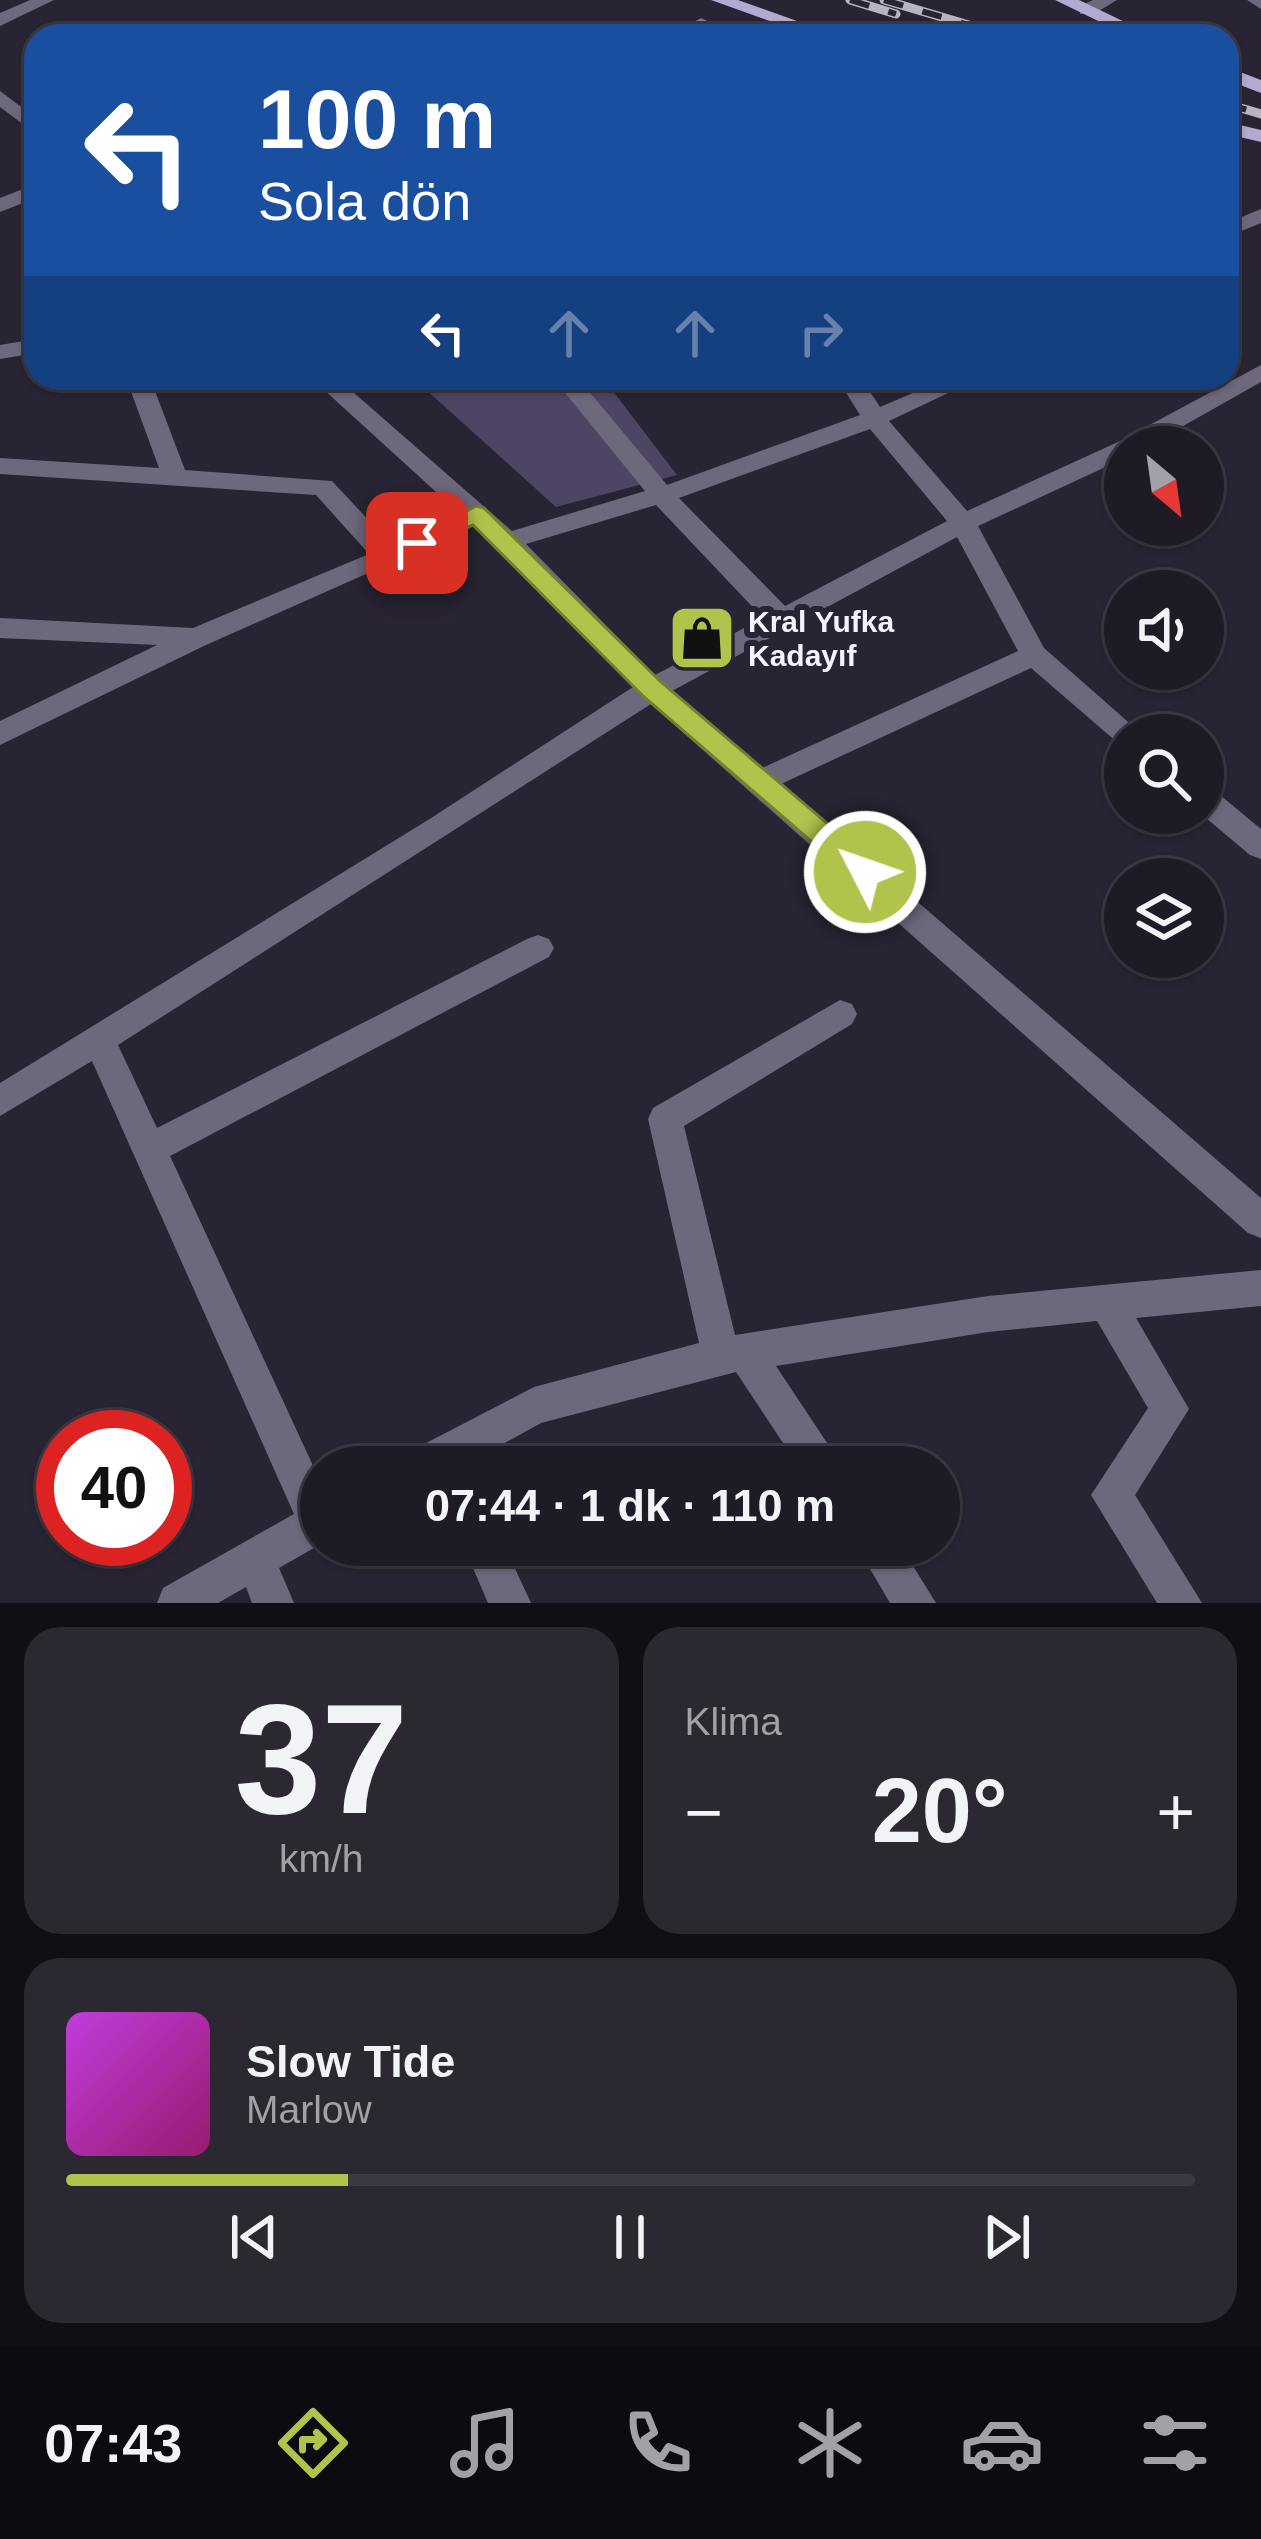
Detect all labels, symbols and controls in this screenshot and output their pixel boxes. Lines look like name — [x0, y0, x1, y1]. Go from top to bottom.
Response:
icon: left — [60, 72, 216, 228]
text: 100 m — [258, 72, 496, 166]
text: Sola dön — [258, 171, 471, 231]
icon: left — [410, 300, 476, 366]
icon: ahead — [536, 300, 602, 366]
icon: ahead — [662, 300, 728, 366]
icon: right — [788, 300, 854, 366]
north arrow — [1104, 426, 1224, 546]
map controls — [1104, 426, 1224, 978]
pin — [366, 492, 468, 594]
icon: arrive — [384, 510, 450, 576]
button: sound — [1104, 570, 1224, 690]
shop icon: Kral Yufka Kadayıf — [667, 603, 737, 673]
place label: Kral Yufka Kadayıf — [748, 605, 895, 672]
button: search — [1104, 714, 1224, 834]
position arrow — [802, 809, 928, 935]
button: layers — [1104, 858, 1224, 978]
speed limit sign: 40 — [36, 1410, 192, 1566]
text: 07:44 · 1 dk · 110 m — [425, 1480, 835, 1531]
text: 37 — [234, 1672, 408, 1846]
text: Klima — [685, 1700, 782, 1743]
text: 20° — [872, 1761, 1008, 1861]
text: − — [685, 1775, 723, 1849]
text: + — [1156, 1775, 1195, 1849]
text: km/h — [279, 1837, 364, 1880]
text: Slow Tide — [246, 2036, 455, 2087]
text: Marlow — [246, 2088, 372, 2131]
icon: previous — [221, 2204, 287, 2270]
icon: pause — [597, 2204, 663, 2270]
icon: next — [974, 2204, 1040, 2270]
icon: directions — [271, 2401, 355, 2485]
icon: music — [443, 2401, 527, 2485]
icon: phone — [616, 2401, 700, 2485]
icon: climate — [788, 2401, 872, 2485]
icon: car — [960, 2401, 1044, 2485]
icon: filters — [1133, 2401, 1217, 2485]
text: 07:43 — [44, 2413, 182, 2473]

